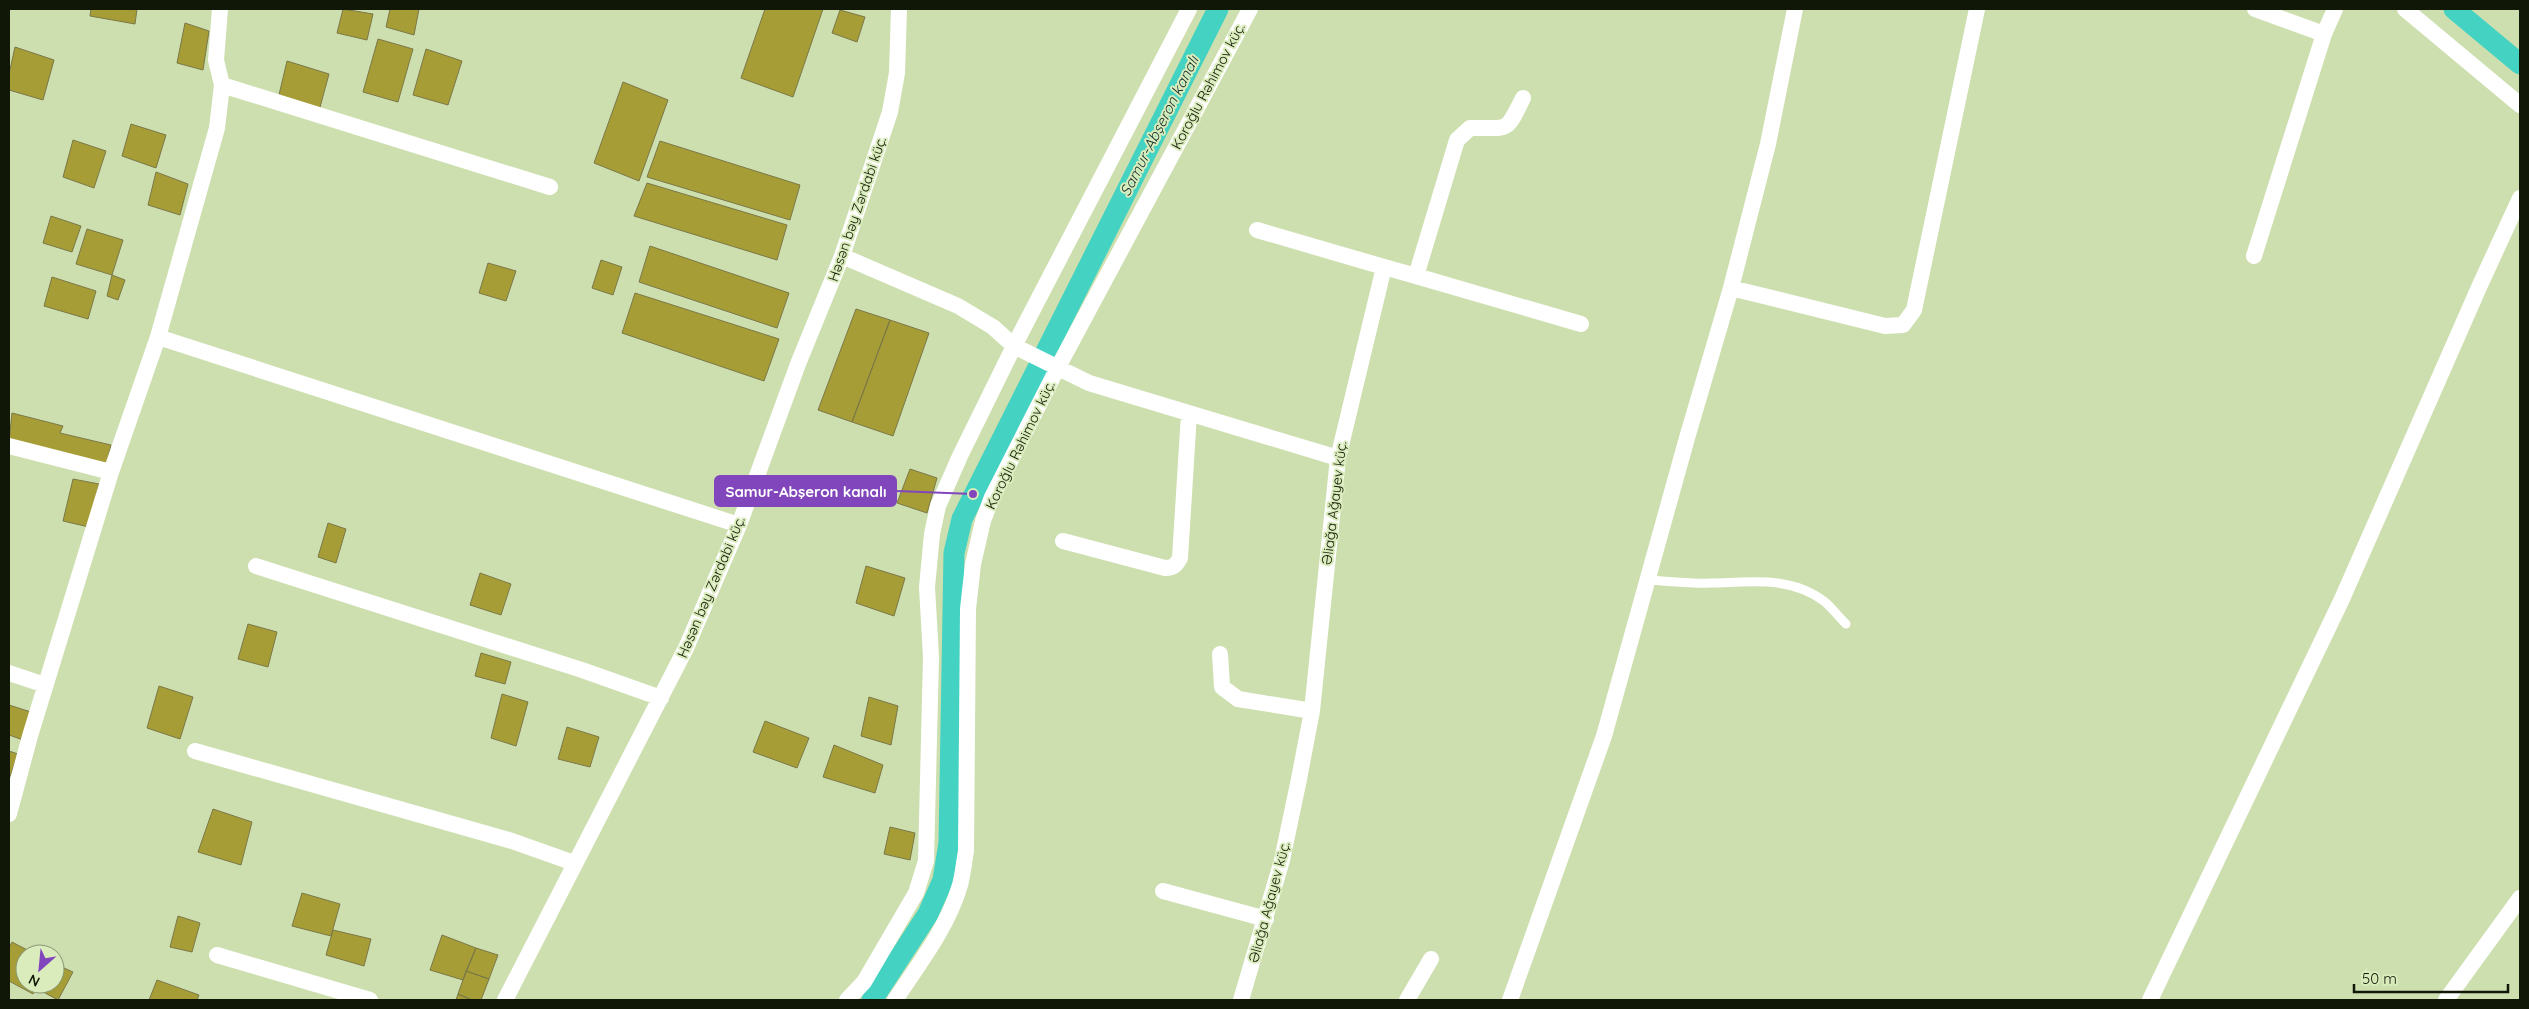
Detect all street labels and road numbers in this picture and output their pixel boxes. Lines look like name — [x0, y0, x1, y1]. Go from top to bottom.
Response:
street label: Koroğlu Rəhimov küç. — [1167, 20, 1249, 152]
street label: Həsən bəy Zərdabi küç. — [824, 134, 890, 284]
street label: Koroğlu Rəhimov küç. — [981, 378, 1059, 512]
street label: Əliağa Ağayev küç. — [1317, 440, 1351, 566]
street label: Həsən bəy Zərdabi küç. — [673, 514, 749, 660]
street label: Əliağa Ağayev küç. — [1244, 839, 1294, 965]

